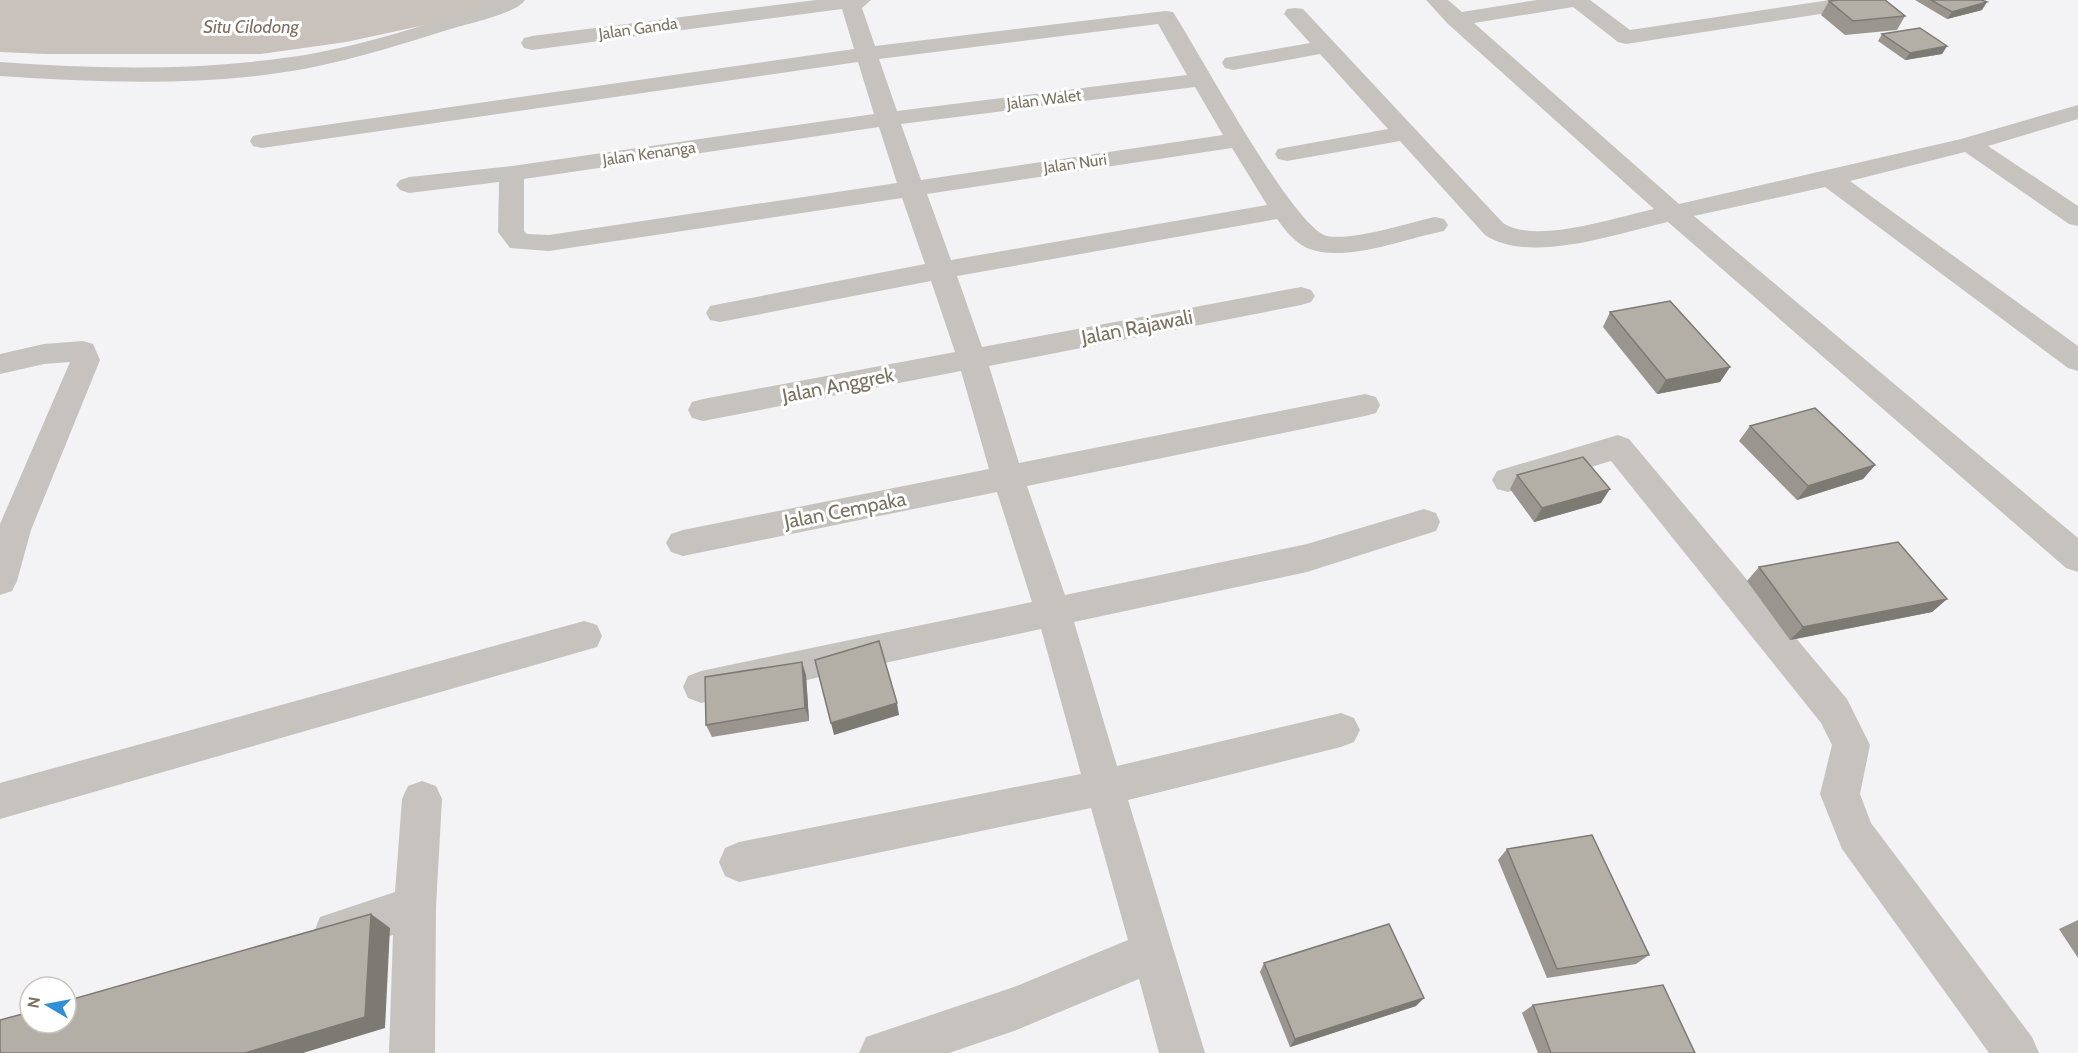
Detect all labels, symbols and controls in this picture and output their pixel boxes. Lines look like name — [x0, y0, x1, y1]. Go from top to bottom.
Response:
street label: Jalan Ganda — [596, 14, 679, 44]
water label: Situ Cilodong — [203, 16, 299, 38]
street label: Jalan Walet — [1005, 85, 1083, 114]
street label: Jalan Kenanga — [600, 138, 697, 170]
street label: Jalan Nuri — [1041, 150, 1108, 177]
street label: Jalan Rajawali — [1078, 304, 1195, 350]
street label: Jalan Anggrek — [779, 362, 896, 408]
street label: Jalan Cempaka — [781, 486, 908, 534]
north arrow — [18, 975, 78, 1035]
text: N — [23, 995, 44, 1010]

